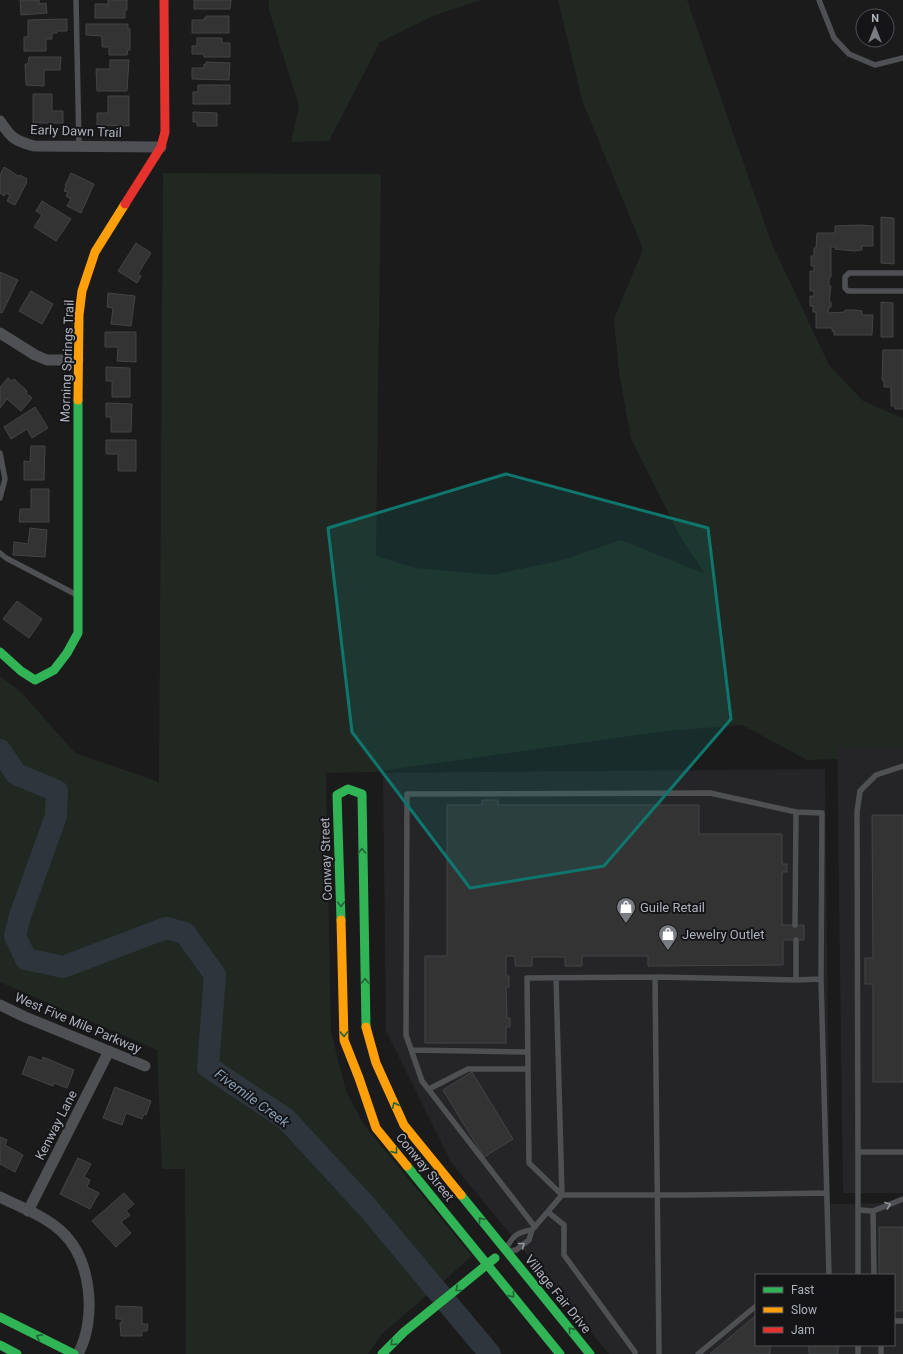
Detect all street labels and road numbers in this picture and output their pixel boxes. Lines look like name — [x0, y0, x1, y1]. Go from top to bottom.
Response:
street label: Early Dawn Trail — [30, 122, 122, 140]
street label: Morning Springs Trail — [57, 299, 77, 423]
street label: Conway Street — [317, 817, 335, 901]
street label: West Five Mile Parkway — [12, 990, 144, 1056]
street label: Kenway Lane — [32, 1088, 80, 1162]
street label: Conway Street — [393, 1130, 457, 1204]
street label: Village Fair Drive — [522, 1252, 594, 1336]

